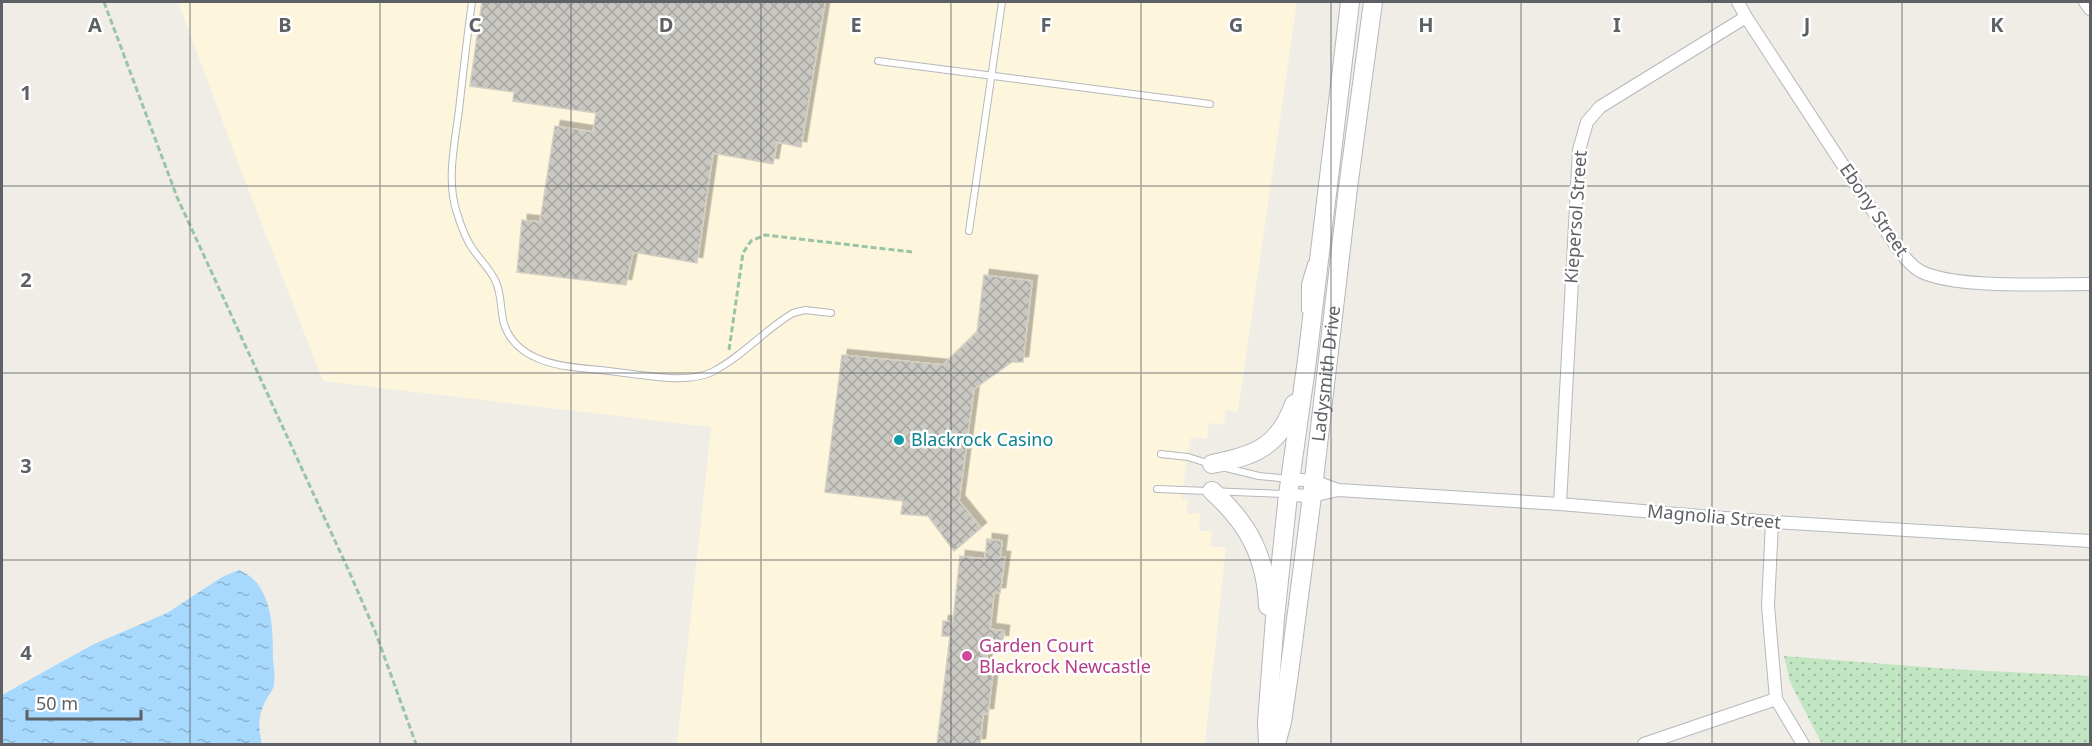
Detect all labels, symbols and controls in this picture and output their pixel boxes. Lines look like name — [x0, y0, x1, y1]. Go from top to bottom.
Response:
text: A — [88, 11, 102, 38]
text: B — [278, 11, 292, 38]
text: C — [469, 11, 482, 38]
text: D — [659, 11, 673, 38]
text: E — [850, 11, 862, 38]
text: F — [1041, 11, 1051, 38]
text: G — [1229, 11, 1243, 38]
text: H — [1418, 11, 1434, 38]
text: I — [1613, 11, 1621, 38]
text: J — [1802, 11, 1810, 38]
text: K — [1990, 11, 2004, 38]
text: 1 — [20, 79, 32, 106]
street label: Kiepersol Street — [1558, 149, 1592, 284]
street label: Ebony Street — [1835, 158, 1915, 261]
text: 2 — [20, 266, 32, 293]
street label: Ladysmith Drive — [1305, 304, 1345, 443]
place label: Blackrock Casino — [911, 427, 1053, 451]
marker: Blackrock Casino — [892, 433, 906, 447]
text: 3 — [20, 452, 32, 479]
street label: Magnolia Street — [1646, 498, 1782, 534]
place label: Garden Court Blackrock Newcastle — [979, 633, 1151, 678]
text: 4 — [20, 639, 32, 666]
marker: Garden Court Blackrock Newcastle — [960, 649, 974, 663]
scale bar — [27, 683, 141, 721]
text: 50 m — [36, 691, 78, 715]

